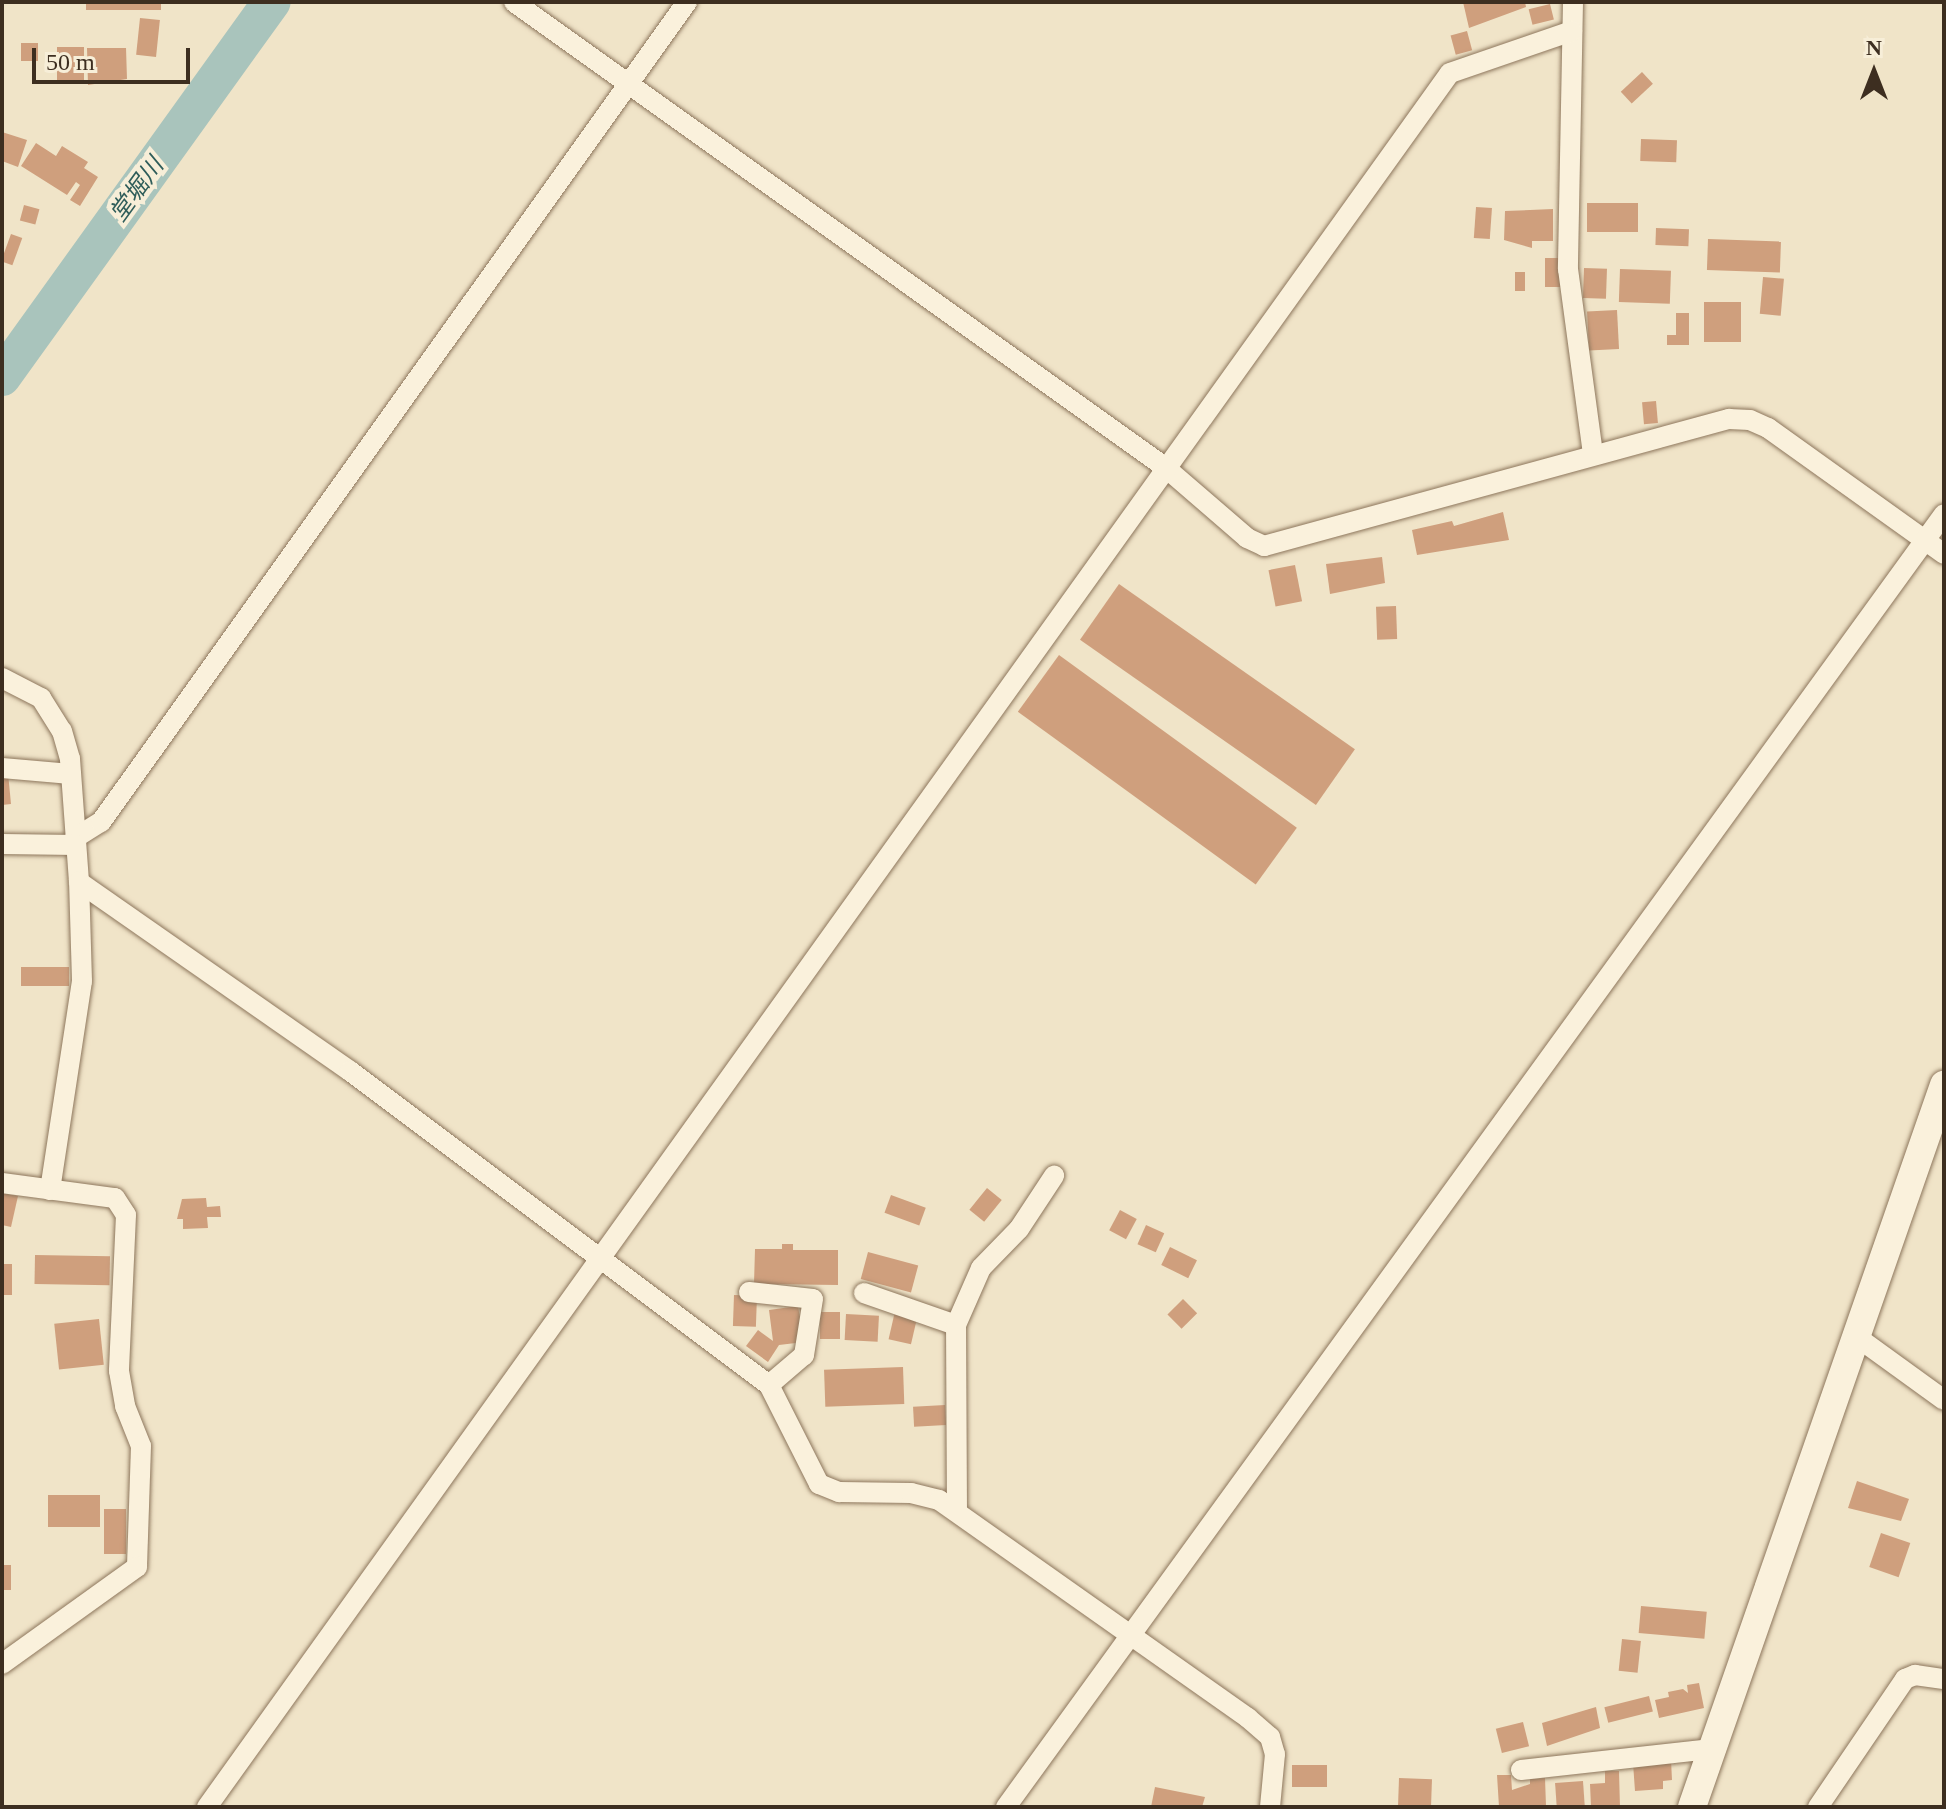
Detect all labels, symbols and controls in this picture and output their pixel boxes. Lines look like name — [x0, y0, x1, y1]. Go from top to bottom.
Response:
scale bar — [36, 32, 194, 82]
north arrow — [1834, 32, 1914, 112]
text: N — [1866, 35, 1882, 60]
text: 50 m — [46, 49, 95, 75]
water label: 堂堀川 — [104, 152, 170, 228]

